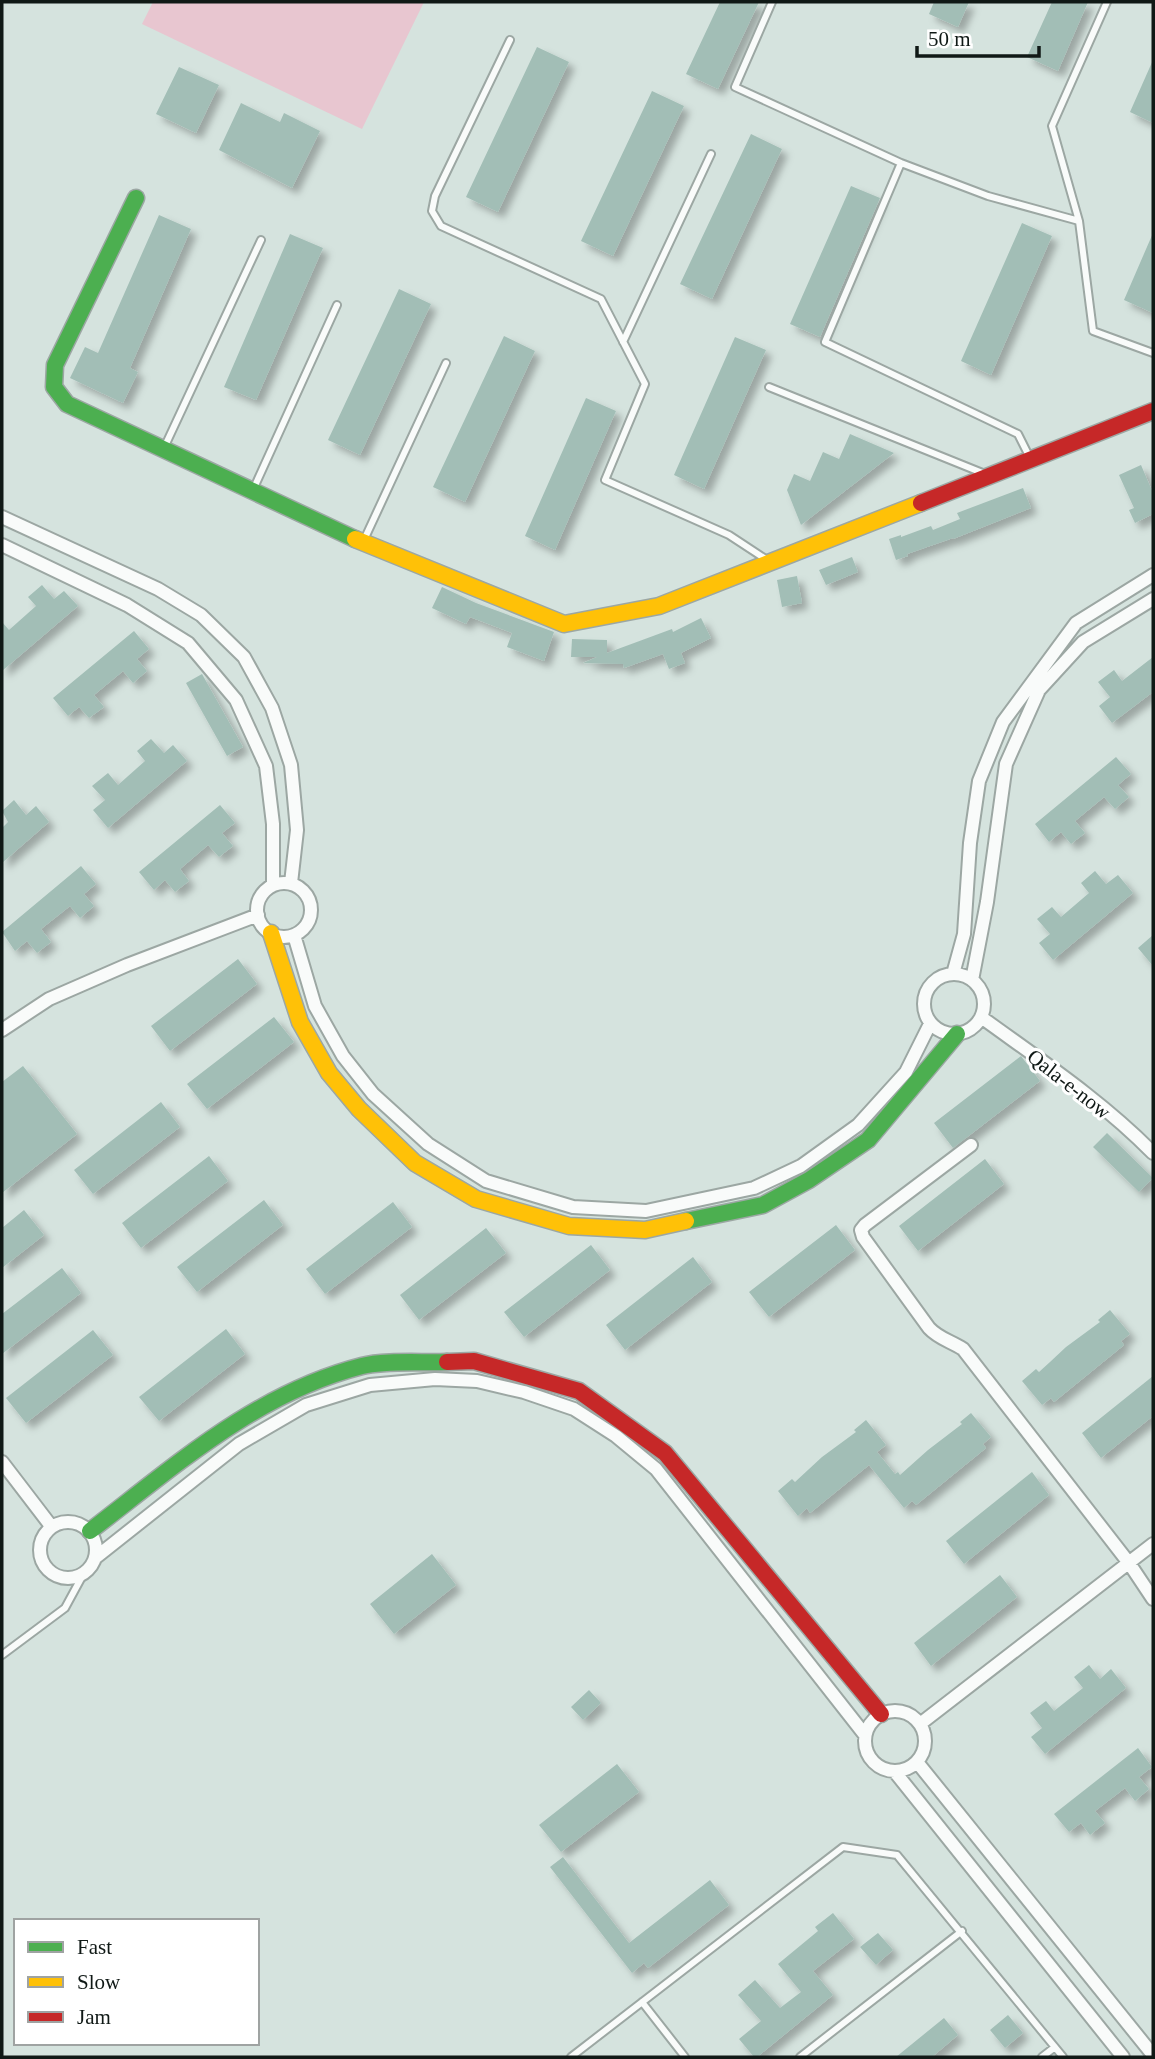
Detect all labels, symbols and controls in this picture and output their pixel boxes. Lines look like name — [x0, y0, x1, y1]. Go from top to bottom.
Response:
scale bar — [917, 14, 1040, 58]
text: 50 m — [928, 27, 971, 51]
street label: Qala-e-now — [1023, 1044, 1116, 1124]
legend — [14, 1919, 259, 2045]
text: Fast — [77, 1935, 112, 1959]
text: Slow — [77, 1970, 121, 1994]
text: Jam — [77, 2005, 111, 2029]

